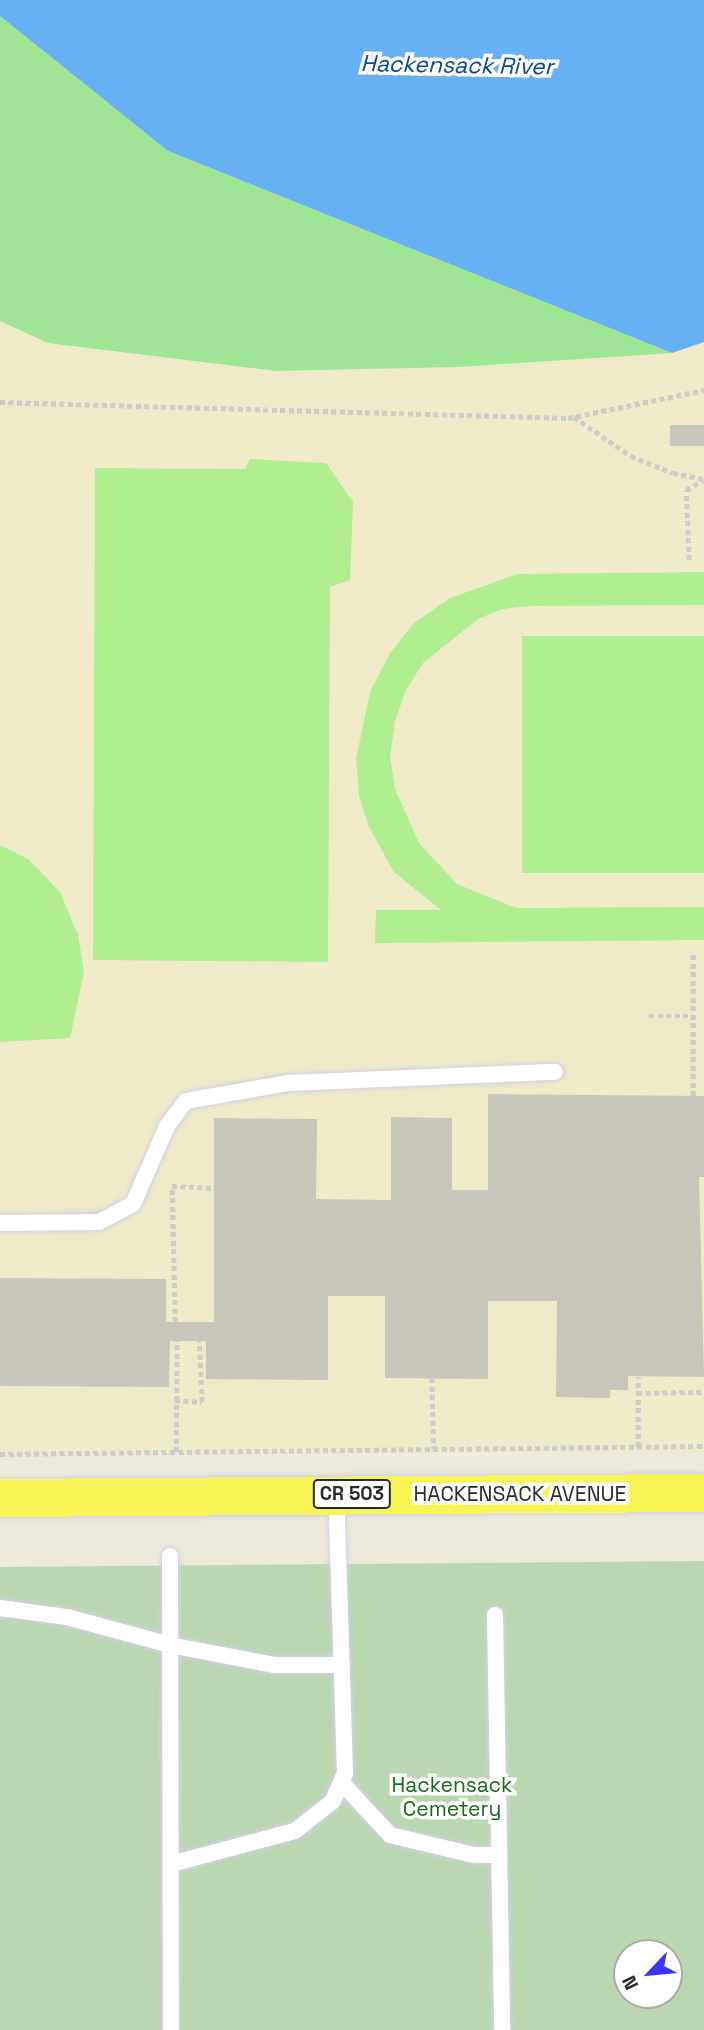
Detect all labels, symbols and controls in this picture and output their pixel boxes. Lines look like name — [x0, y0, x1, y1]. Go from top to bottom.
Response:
water label: Hackensack River — [360, 50, 554, 80]
road number: CR 503 — [312, 1478, 392, 1510]
street label: HACKENSACK AVENUE — [413, 1481, 627, 1507]
park label: Hackensack Cemetery — [392, 1772, 512, 1822]
north arrow — [613, 1939, 683, 2009]
text: N — [616, 1971, 645, 1994]

